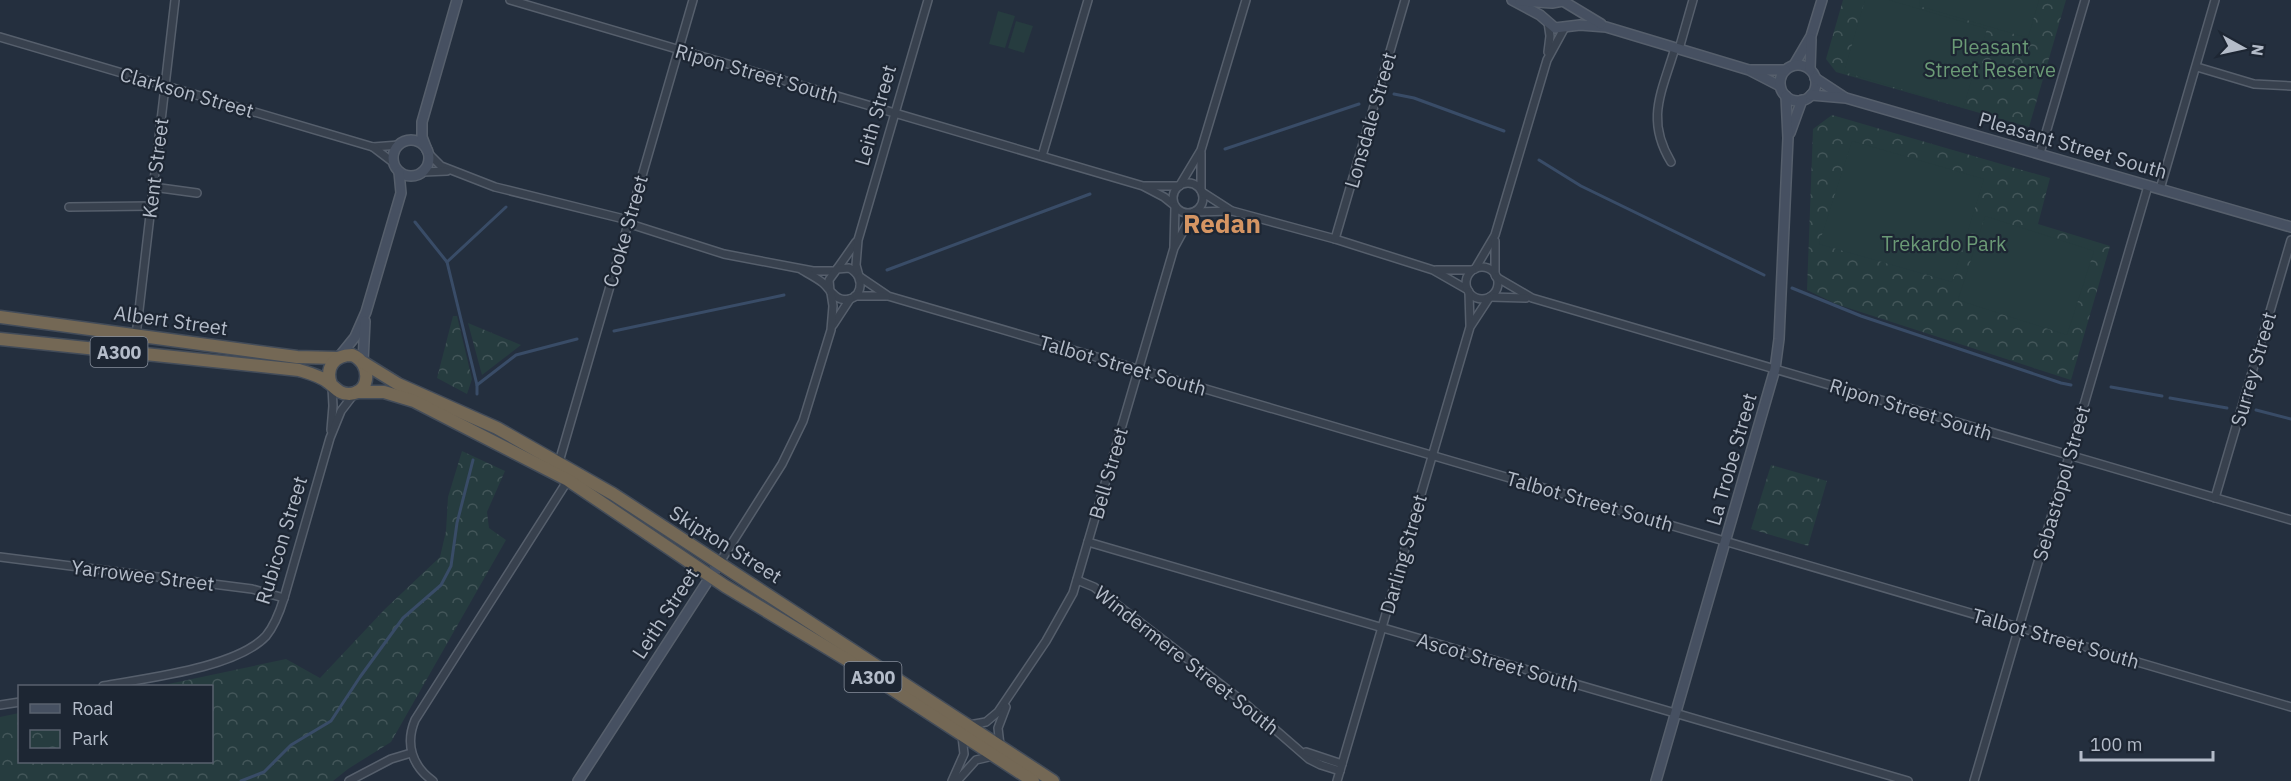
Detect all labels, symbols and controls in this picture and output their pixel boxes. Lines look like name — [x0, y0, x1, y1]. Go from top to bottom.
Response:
north arrow — [2213, 18, 2273, 78]
park label: Pleasant Street Reserve — [1924, 33, 2056, 83]
street label: Ripon Street South — [672, 37, 842, 109]
text: N — [2247, 43, 2269, 57]
street label: Lonsdale Street — [1338, 49, 1402, 191]
street label: Clarkson Street — [117, 60, 257, 124]
street label: Leith Street — [848, 61, 902, 169]
street label: Pleasant Street South — [1976, 105, 2170, 185]
street label: Kent Street — [135, 116, 175, 220]
street label: Cooke Street — [596, 172, 654, 290]
district label: Redan — [1183, 206, 1261, 240]
park label: Trekardo Park — [1881, 230, 2007, 257]
street label: Albert Street — [112, 299, 230, 341]
street label: Surrey Street — [2224, 309, 2282, 429]
street label: Talbot Street South — [1036, 328, 1210, 402]
road number: A300 — [90, 337, 148, 367]
street label: Ripon Street South — [1826, 371, 1996, 447]
street label: La Trobe Street — [1699, 390, 1763, 528]
street label: Sebastopol Street — [2026, 402, 2096, 564]
street label: Bell Street — [1082, 424, 1134, 522]
street label: Talbot Street South — [1503, 464, 1677, 538]
street label: Rubicon Street — [249, 473, 313, 607]
street label: Darling Street — [1373, 491, 1433, 617]
street label: Skipton Street — [665, 499, 787, 589]
street label: Yarrowee Street — [70, 553, 216, 597]
street label: Leith Street — [625, 562, 705, 664]
street label: Windermere Street South — [1089, 579, 1285, 741]
street label: Talbot Street South — [1969, 601, 2143, 675]
street label: Ascot Street South — [1414, 626, 1582, 698]
road number: A300 — [844, 662, 902, 692]
legend — [18, 685, 213, 763]
text: Road — [72, 697, 113, 720]
scale bar — [2081, 724, 2213, 762]
text: Park — [72, 727, 109, 750]
text: 100 m — [2090, 733, 2142, 756]

